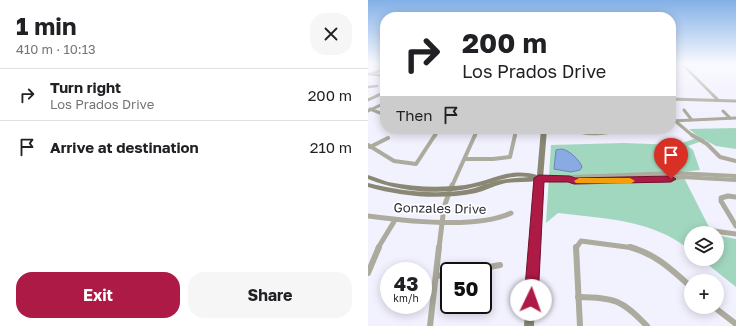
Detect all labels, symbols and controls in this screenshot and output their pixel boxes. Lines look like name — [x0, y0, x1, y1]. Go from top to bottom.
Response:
text: 1 min — [16, 11, 76, 40]
button: close — [310, 13, 352, 55]
text: 200 m — [462, 26, 547, 59]
icon: right — [396, 28, 448, 80]
text: 410 m · 10:13 — [16, 41, 96, 57]
text: Los Prados Drive — [462, 60, 606, 82]
text: Turn right — [50, 78, 121, 96]
icon: right — [16, 84, 38, 106]
text: 200 m — [308, 86, 352, 104]
text: Los Prados Drive — [50, 96, 154, 112]
icon: arrive — [440, 104, 462, 126]
text: Then — [396, 106, 432, 124]
icon: arrive — [16, 136, 38, 158]
text: Arrive at destination — [50, 138, 199, 156]
text: 210 m — [310, 138, 352, 156]
pin — [654, 138, 688, 179]
icon: arrive — [660, 144, 682, 166]
street label: Gonzales Drive — [393, 199, 487, 217]
map controls — [684, 226, 724, 314]
button: layers — [684, 226, 724, 266]
speed limit sign: 50 — [440, 262, 492, 314]
text: 43 — [394, 271, 418, 295]
button: Exit — [16, 272, 180, 318]
button: Share — [188, 272, 352, 318]
button: + — [684, 274, 724, 314]
position arrow — [510, 279, 552, 321]
text: km/h — [393, 292, 419, 304]

